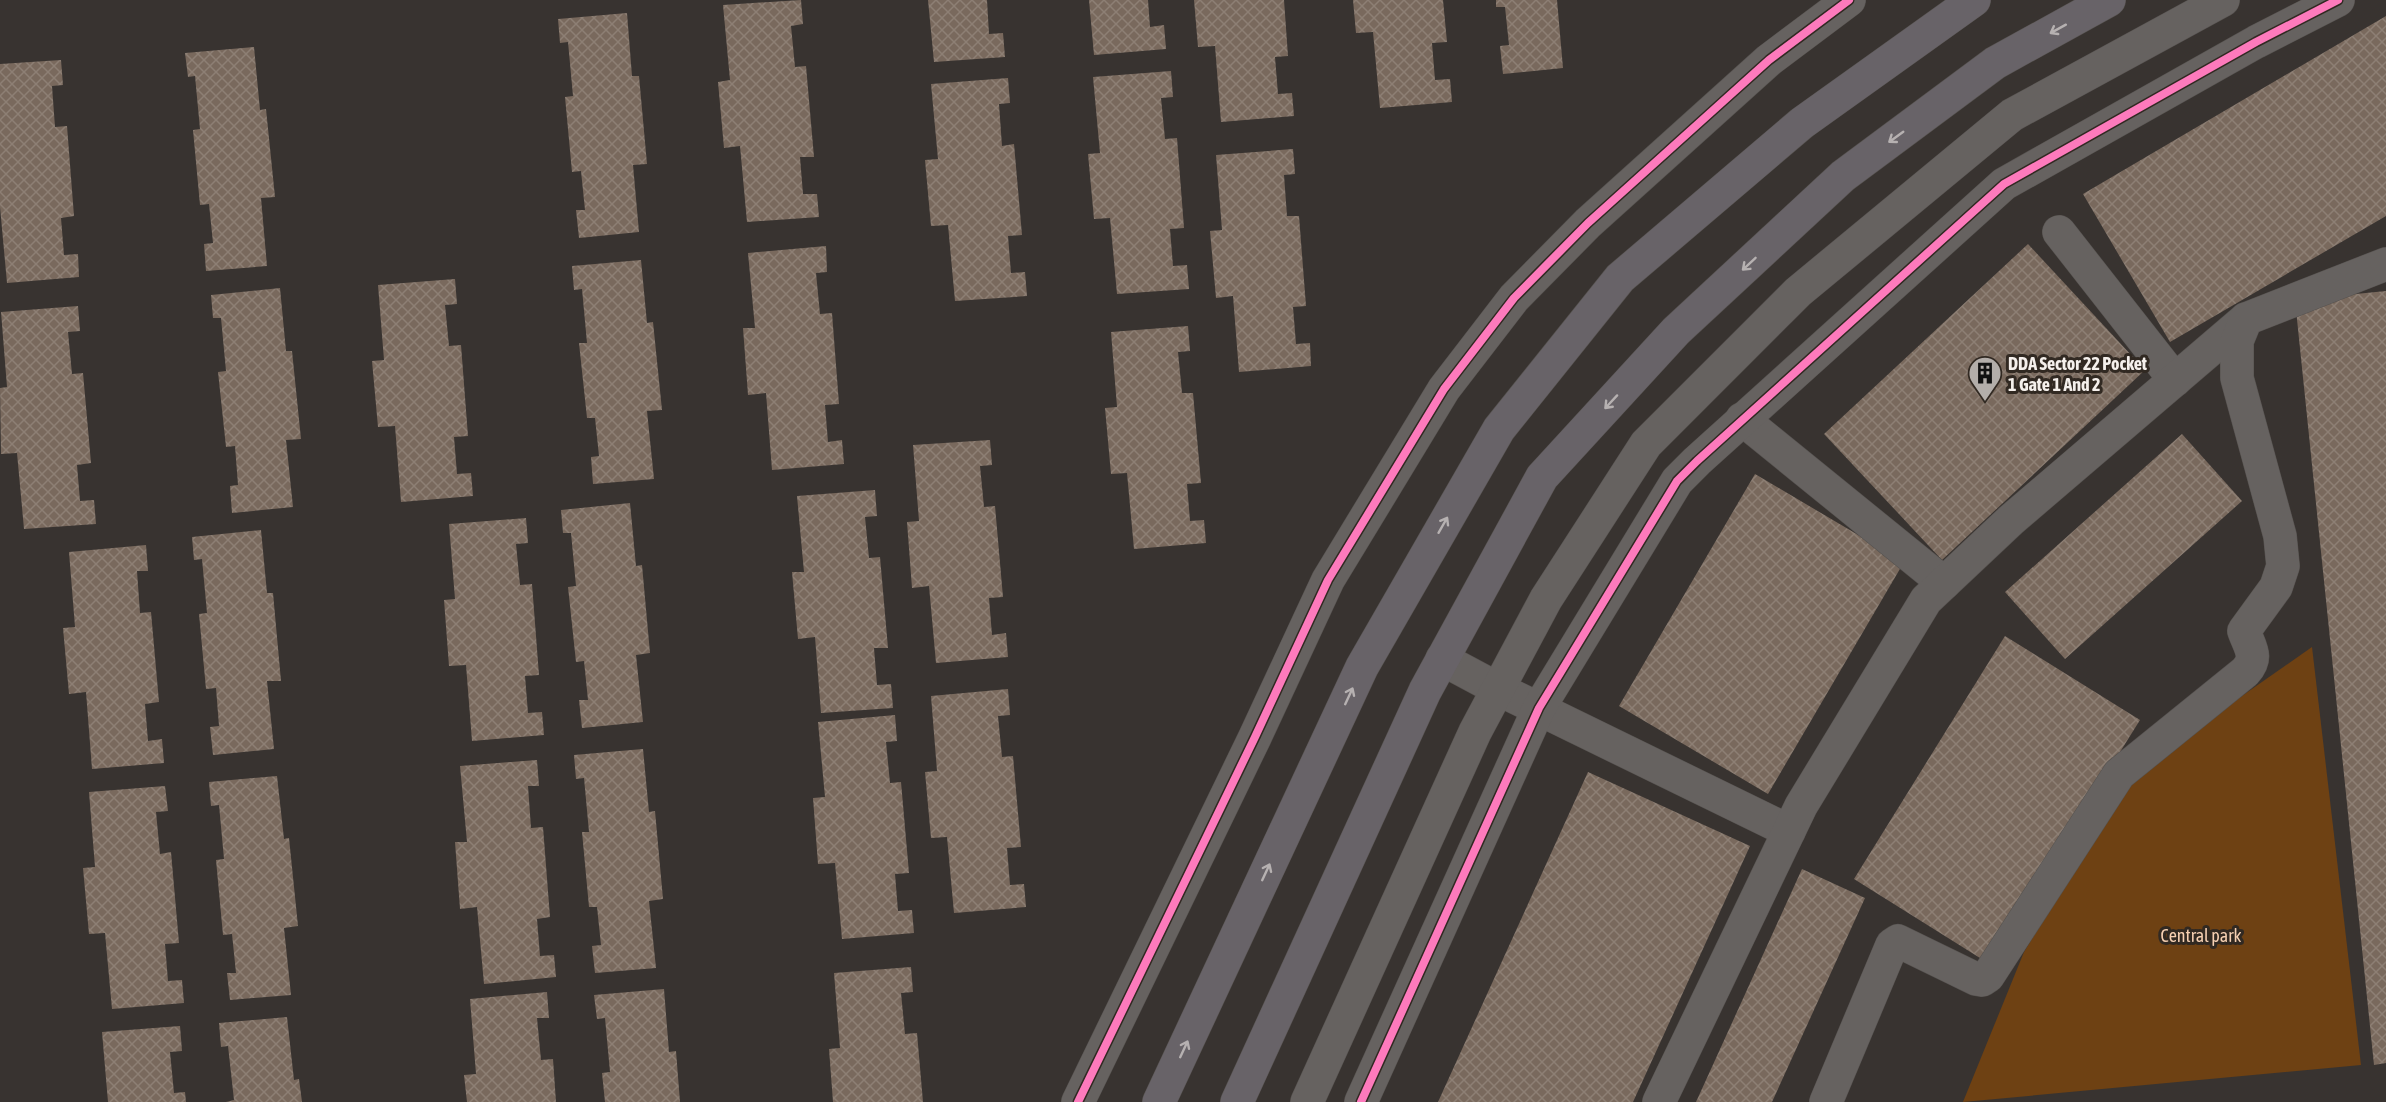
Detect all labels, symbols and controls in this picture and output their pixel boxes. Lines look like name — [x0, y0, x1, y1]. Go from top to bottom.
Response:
one-way arrow — [2050, 23, 2067, 35]
one-way arrow — [1889, 130, 1905, 143]
one-way arrow — [1741, 256, 1756, 271]
place label: DDA Sector 22 Pocket 1 Gate 1 And 2 — [2008, 353, 2148, 395]
building icon: DDA Sector 22 Pocket 1 Gate 1 And 2 — [1967, 355, 2003, 402]
one-way arrow — [1604, 394, 1618, 409]
one-way arrow — [1438, 517, 1450, 534]
one-way arrow — [1344, 687, 1355, 705]
one-way arrow — [1261, 864, 1273, 882]
park label: Central park — [2161, 925, 2242, 946]
one-way arrow — [1178, 1041, 1190, 1059]

